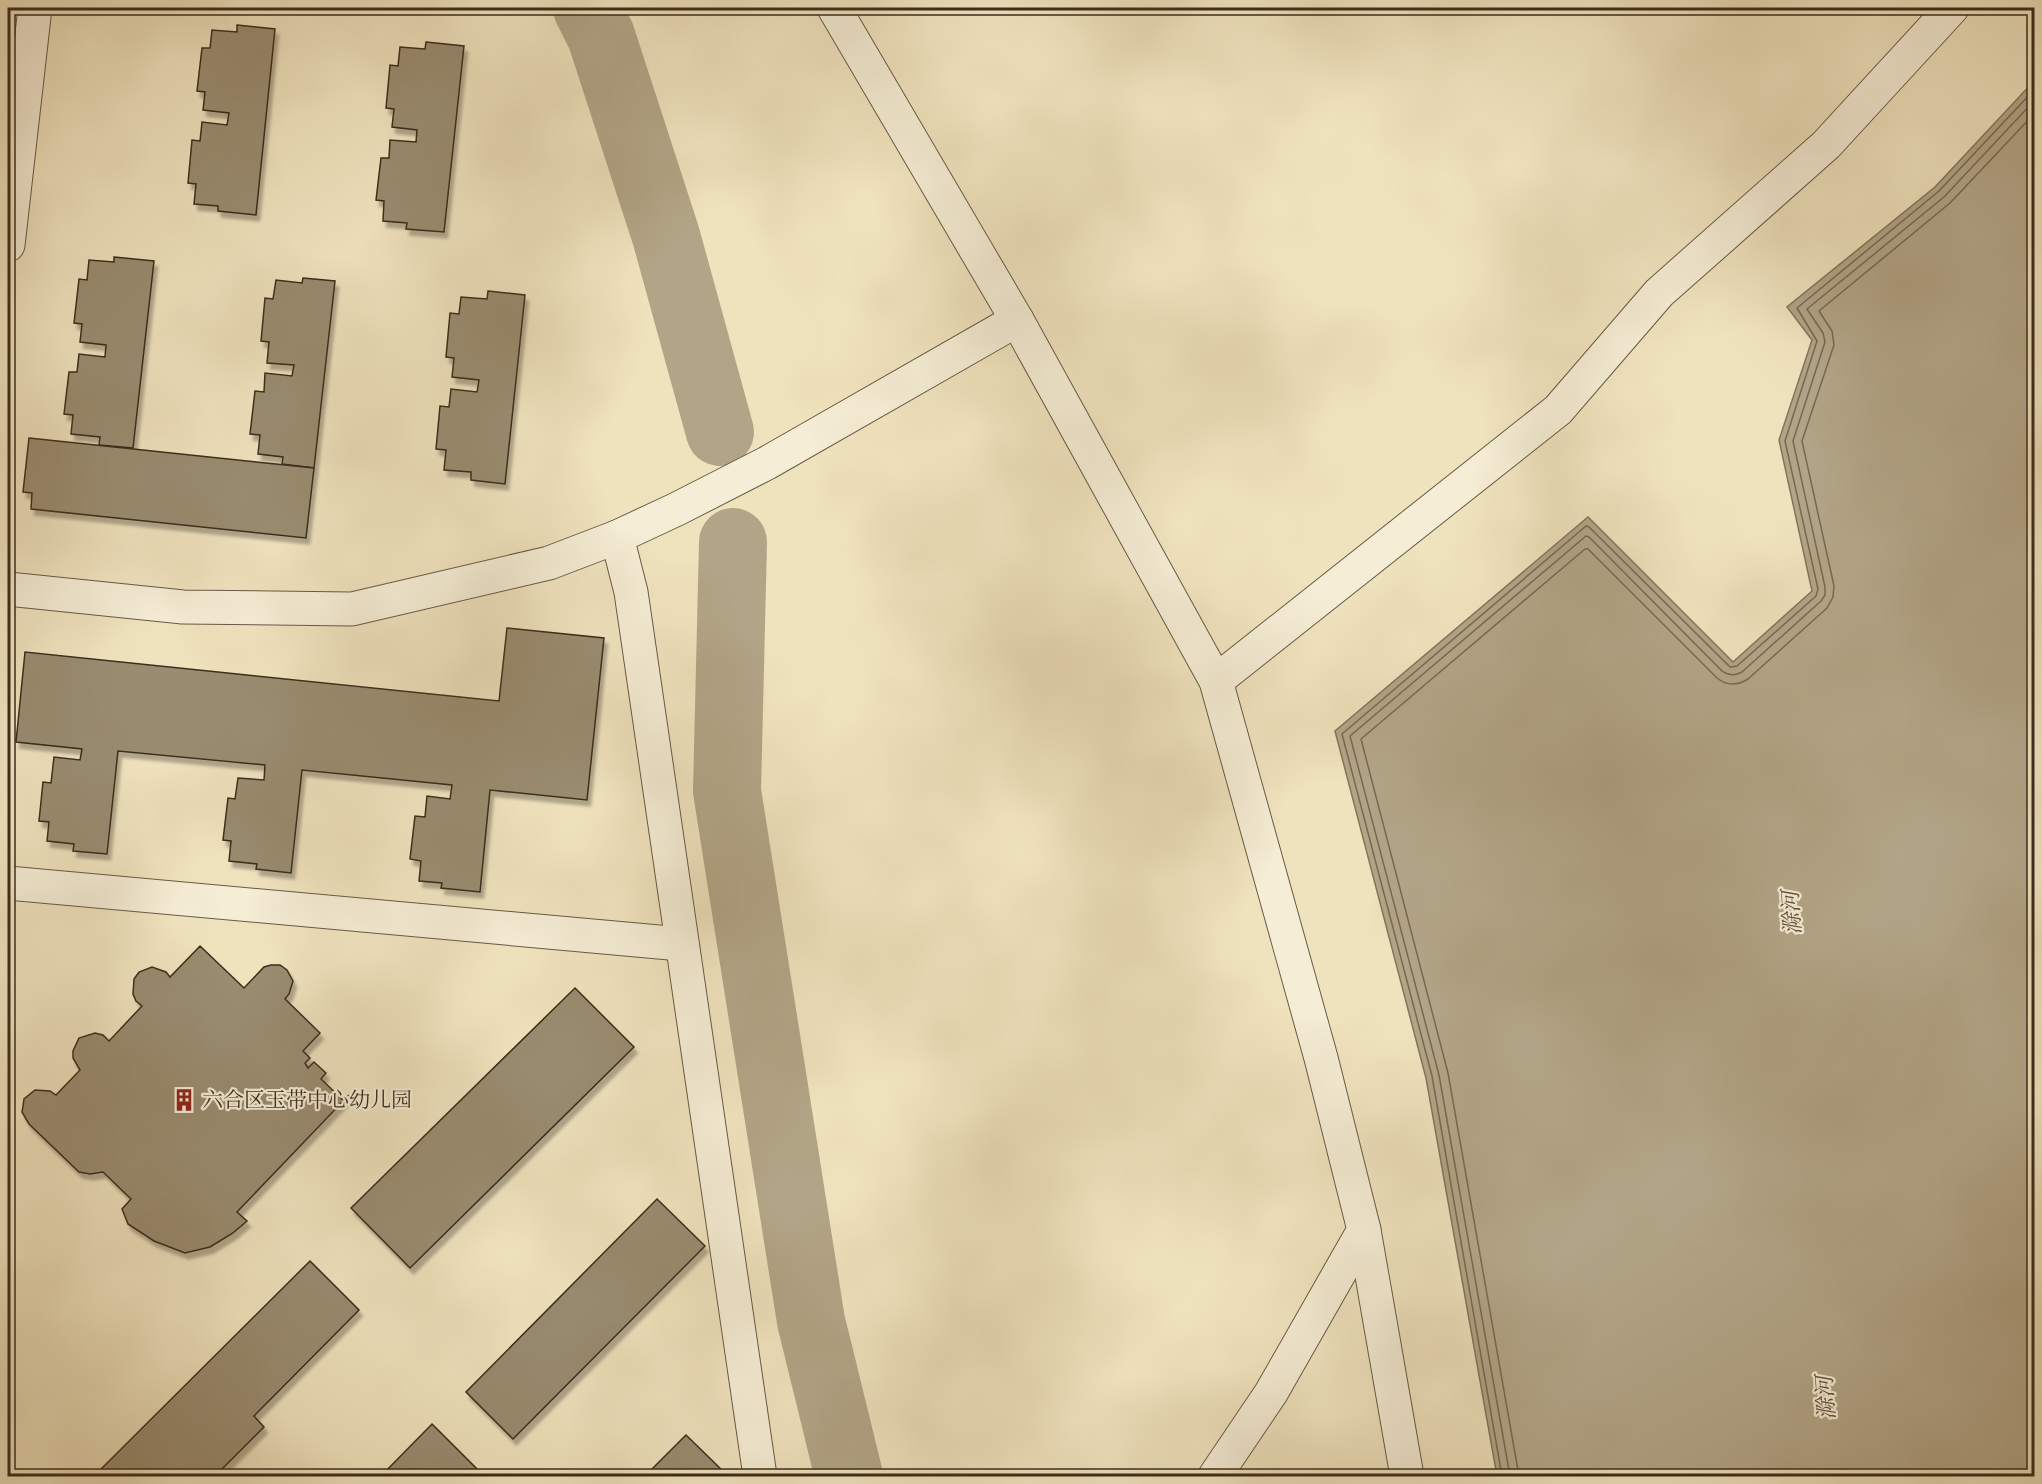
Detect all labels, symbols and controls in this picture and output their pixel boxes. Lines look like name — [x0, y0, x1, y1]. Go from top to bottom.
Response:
water label: 滁河 — [1777, 886, 1807, 936]
building icon: 六合区玉带中心幼儿园 — [171, 1087, 197, 1113]
place label: 六合区玉带中心幼儿园 — [202, 1088, 412, 1114]
water label: 滁河 — [1811, 1371, 1841, 1421]

